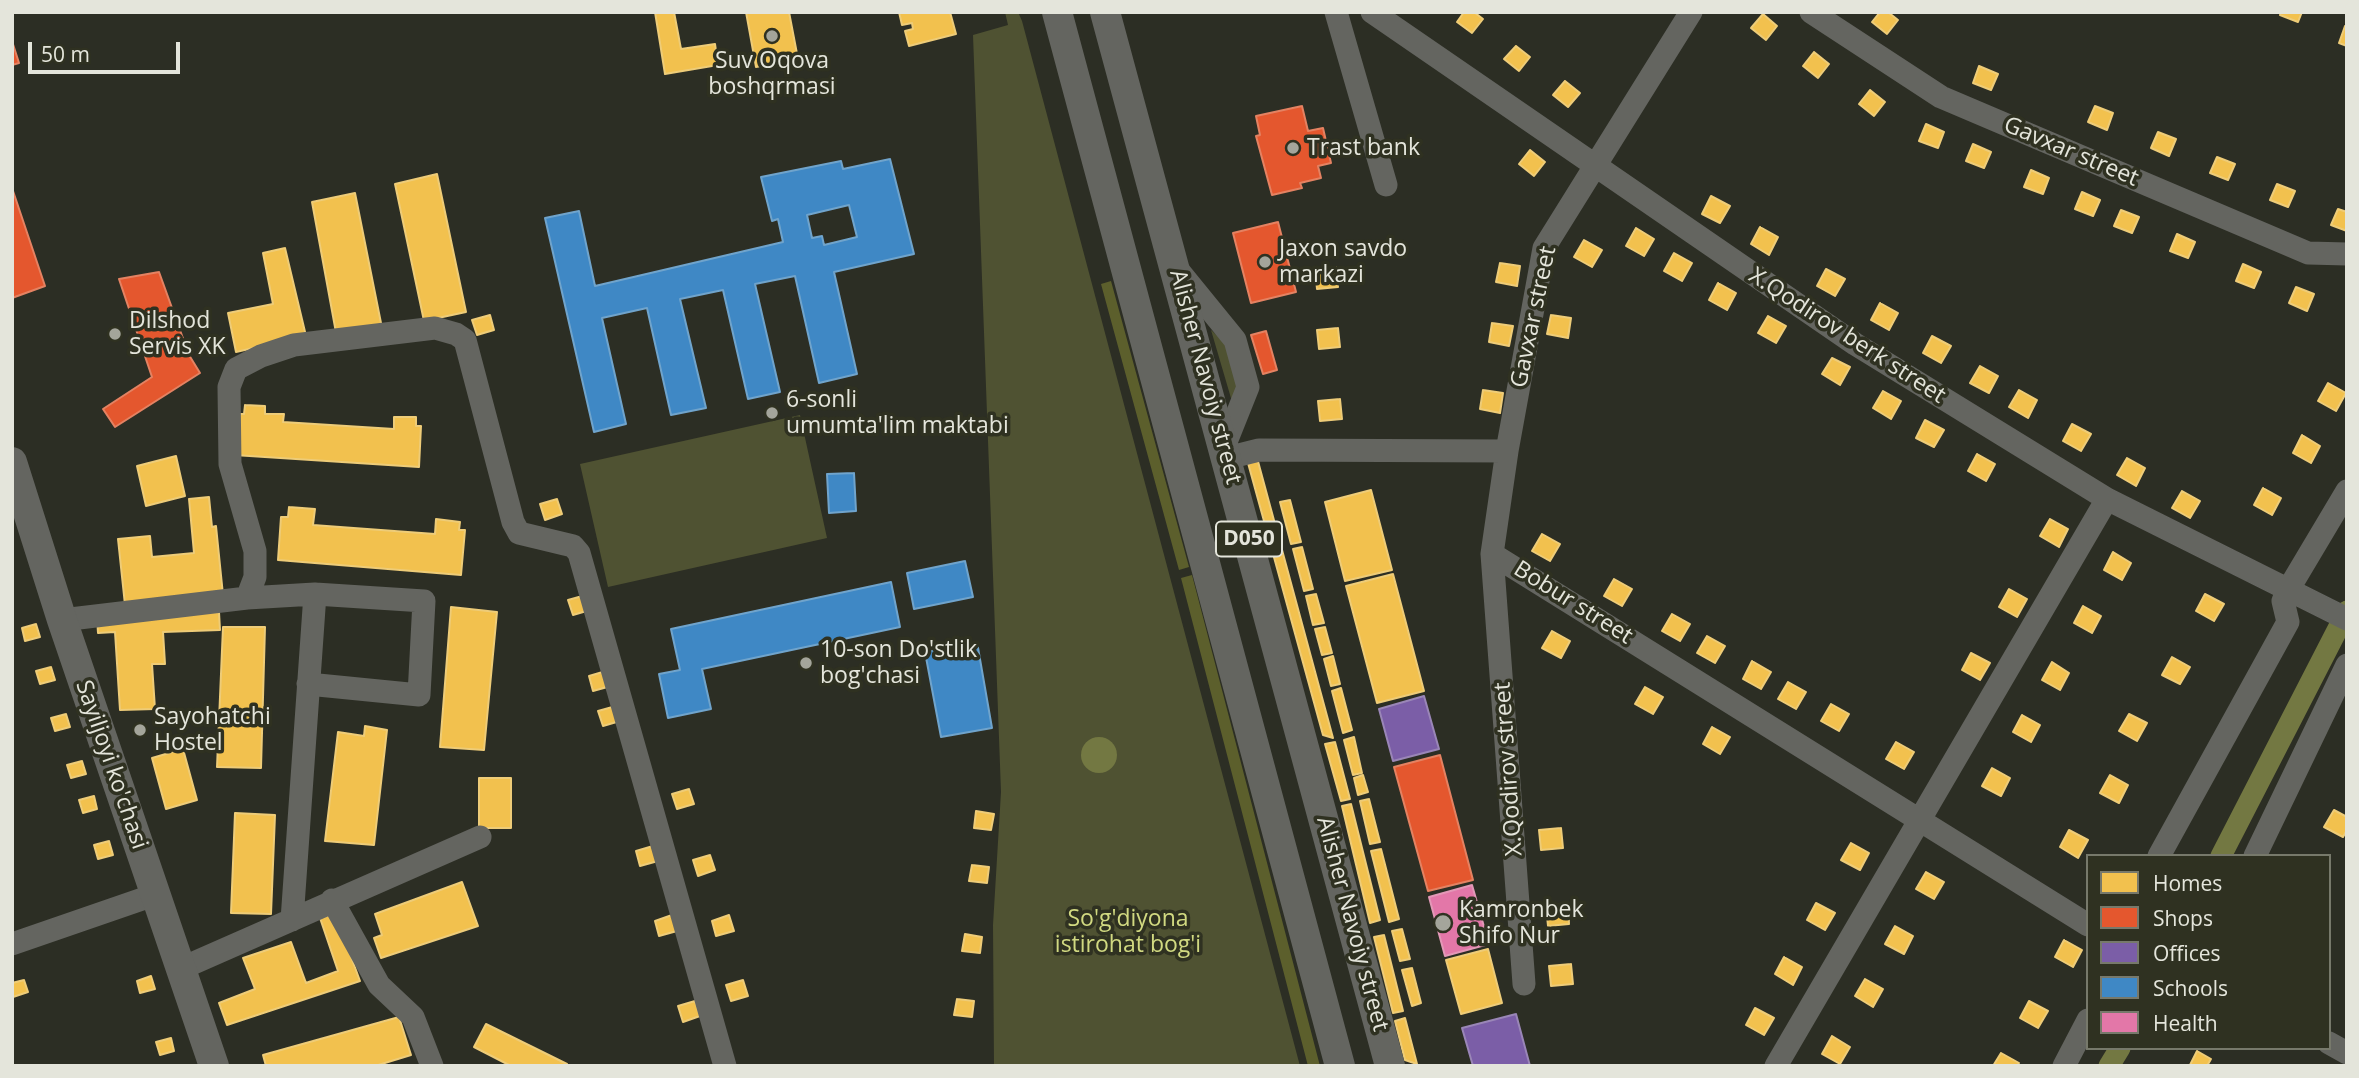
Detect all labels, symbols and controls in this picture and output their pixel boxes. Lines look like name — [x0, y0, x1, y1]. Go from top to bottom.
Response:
scale bar — [32, 28, 184, 72]
marker: Suv Oqova boshqrmasi — [764, 28, 780, 44]
text: 50 m — [41, 40, 90, 68]
place label: Suv Oqova boshqrmasi — [708, 47, 836, 101]
street label: Gavxar street — [1999, 111, 2143, 193]
place label: Trast bank — [1307, 134, 1420, 162]
marker: Trast bank — [1285, 140, 1301, 156]
place label: Jaxon savdo markazi — [1279, 235, 1407, 289]
street label: Gavxar street — [1506, 244, 1562, 390]
marker: Jaxon savdo markazi — [1257, 254, 1273, 270]
street label: X.Qodirov berk street — [1744, 262, 1950, 410]
street label: Alisher Navoiy street — [1163, 267, 1247, 487]
place label: Dilshod Servis XK — [129, 307, 226, 361]
marker: Dilshod Servis XK — [107, 326, 123, 342]
place label: 6-sonli umumta'lim maktabi — [786, 386, 1009, 440]
marker: 6-sonli umumta'lim maktabi — [764, 405, 780, 421]
road number: D050 — [1216, 522, 1282, 556]
street label: Bobur street — [1509, 556, 1637, 650]
place label: 10-son Do'stlik bog'chasi — [820, 636, 977, 690]
marker: 10-son Do'stlik bog'chasi — [798, 655, 814, 671]
street label: Sayiljoyi ko'chasi — [69, 677, 153, 853]
street label: X.Qodirov street — [1489, 681, 1529, 857]
place label: Sayohatchi Hostel — [154, 703, 271, 757]
marker: Sayohatchi Hostel — [132, 722, 148, 738]
street label: Alisher Navoiy street — [1310, 814, 1394, 1034]
legend — [2086, 854, 2331, 1050]
text: Homes — [2153, 869, 2222, 897]
place label: Kamronbek Shifo Nur — [1459, 896, 1584, 950]
text: Shops — [2153, 904, 2213, 932]
park label: So'g'diyona istirohat bog'i — [1055, 905, 1201, 959]
marker: Kamronbek Shifo Nur — [1433, 913, 1453, 933]
text: Offices — [2153, 939, 2221, 967]
text: Schools — [2153, 974, 2228, 1002]
text: Health — [2153, 1009, 2218, 1037]

